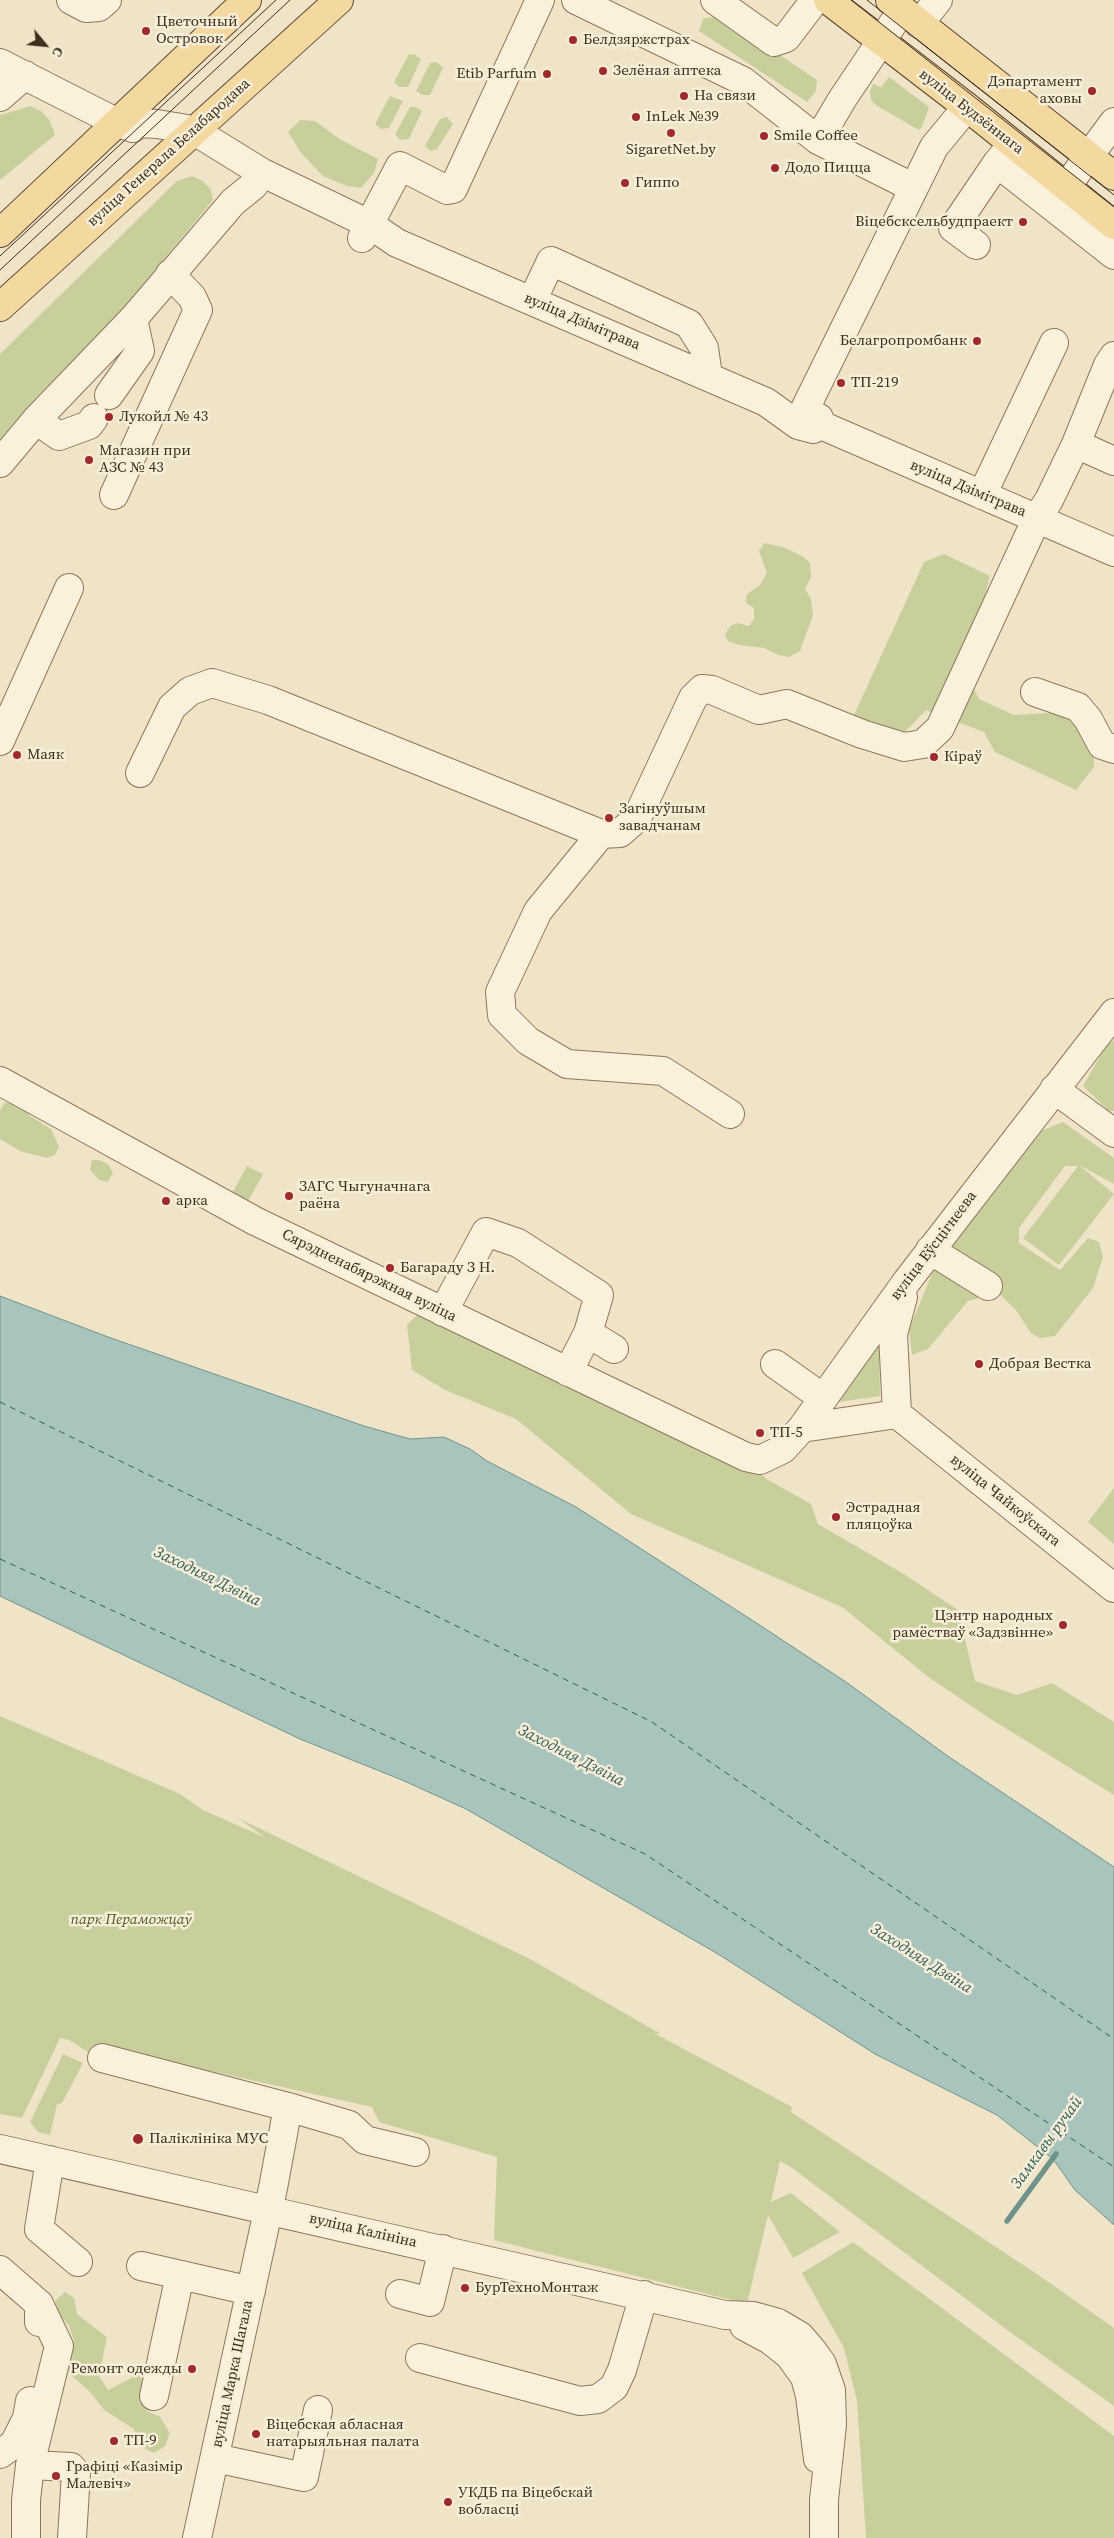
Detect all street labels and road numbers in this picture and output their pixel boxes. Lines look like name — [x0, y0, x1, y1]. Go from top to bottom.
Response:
street label: вуліца Будзённага — [915, 66, 1027, 158]
street label: вуліца Генерала Белабародава — [84, 75, 254, 231]
street label: вуліца Дзімітрава — [521, 289, 643, 355]
street label: вуліца Дзімітрава — [907, 456, 1029, 522]
street label: вуліца Еўсцігнеева — [887, 1188, 981, 1304]
street label: Сярэдненабярэжная вуліца — [279, 1226, 459, 1326]
street label: вуліца Чайкоўскага — [946, 1451, 1064, 1551]
street label: вуліца Калініна — [307, 2210, 419, 2252]
street label: вуліца Марка Шагала — [209, 2299, 257, 2449]

